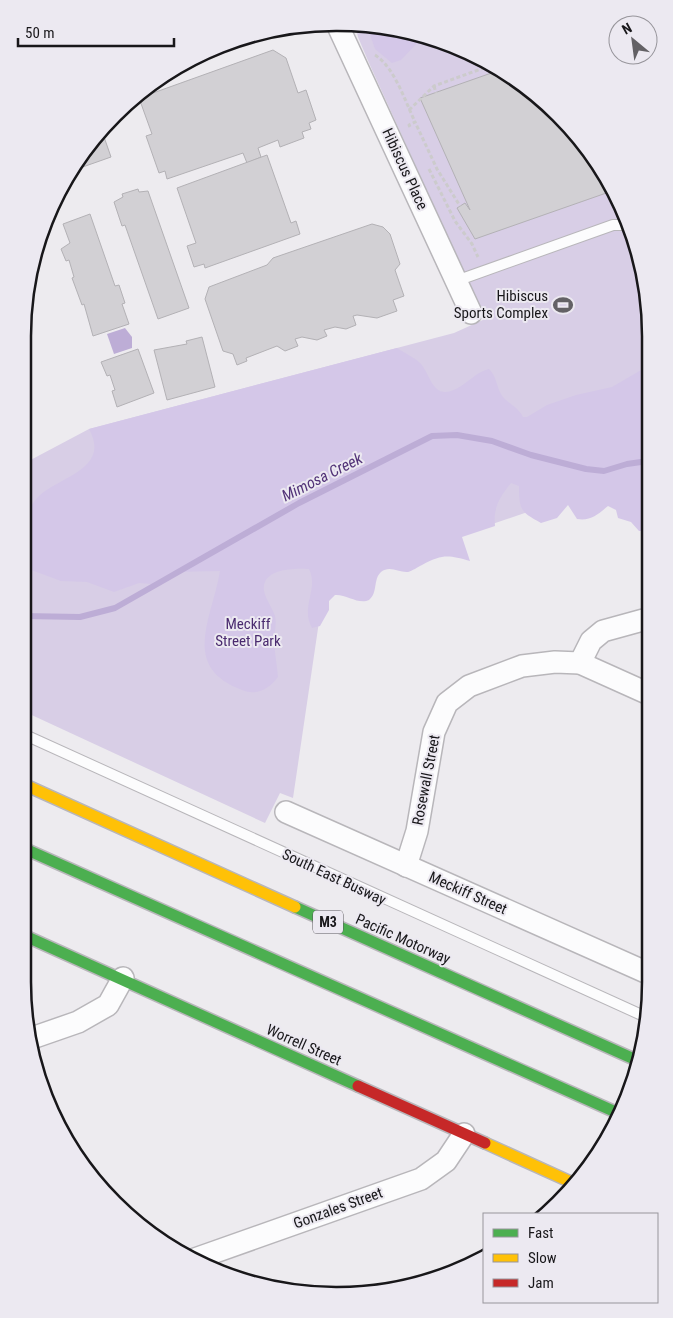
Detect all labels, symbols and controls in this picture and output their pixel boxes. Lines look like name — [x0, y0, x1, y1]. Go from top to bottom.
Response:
scale bar — [18, 15, 174, 47]
north arrow — [608, 15, 658, 65]
text: N — [619, 20, 634, 38]
text: 50 m — [25, 24, 55, 42]
street label: Hibiscus Place — [378, 125, 432, 213]
place label: Hibiscus Sports Complex — [454, 287, 548, 322]
sports icon: Hibiscus Sports Complex — [552, 294, 574, 316]
water label: Mimosa Creek — [279, 448, 366, 505]
park label: Meckiff Street Park — [215, 615, 281, 650]
street label: Rosewall Street — [408, 733, 444, 827]
street label: South East Busway — [279, 845, 389, 909]
street label: Meckiff Street — [426, 868, 510, 918]
road number: M3 — [313, 910, 343, 934]
street label: Pacific Motorway — [353, 910, 453, 968]
street label: Worrell Street — [264, 1020, 344, 1070]
street label: Gonzales Street — [291, 1184, 385, 1232]
legend — [483, 1213, 658, 1303]
text: Fast — [528, 1224, 553, 1242]
text: Slow — [528, 1249, 557, 1267]
text: Jam — [528, 1274, 554, 1292]

